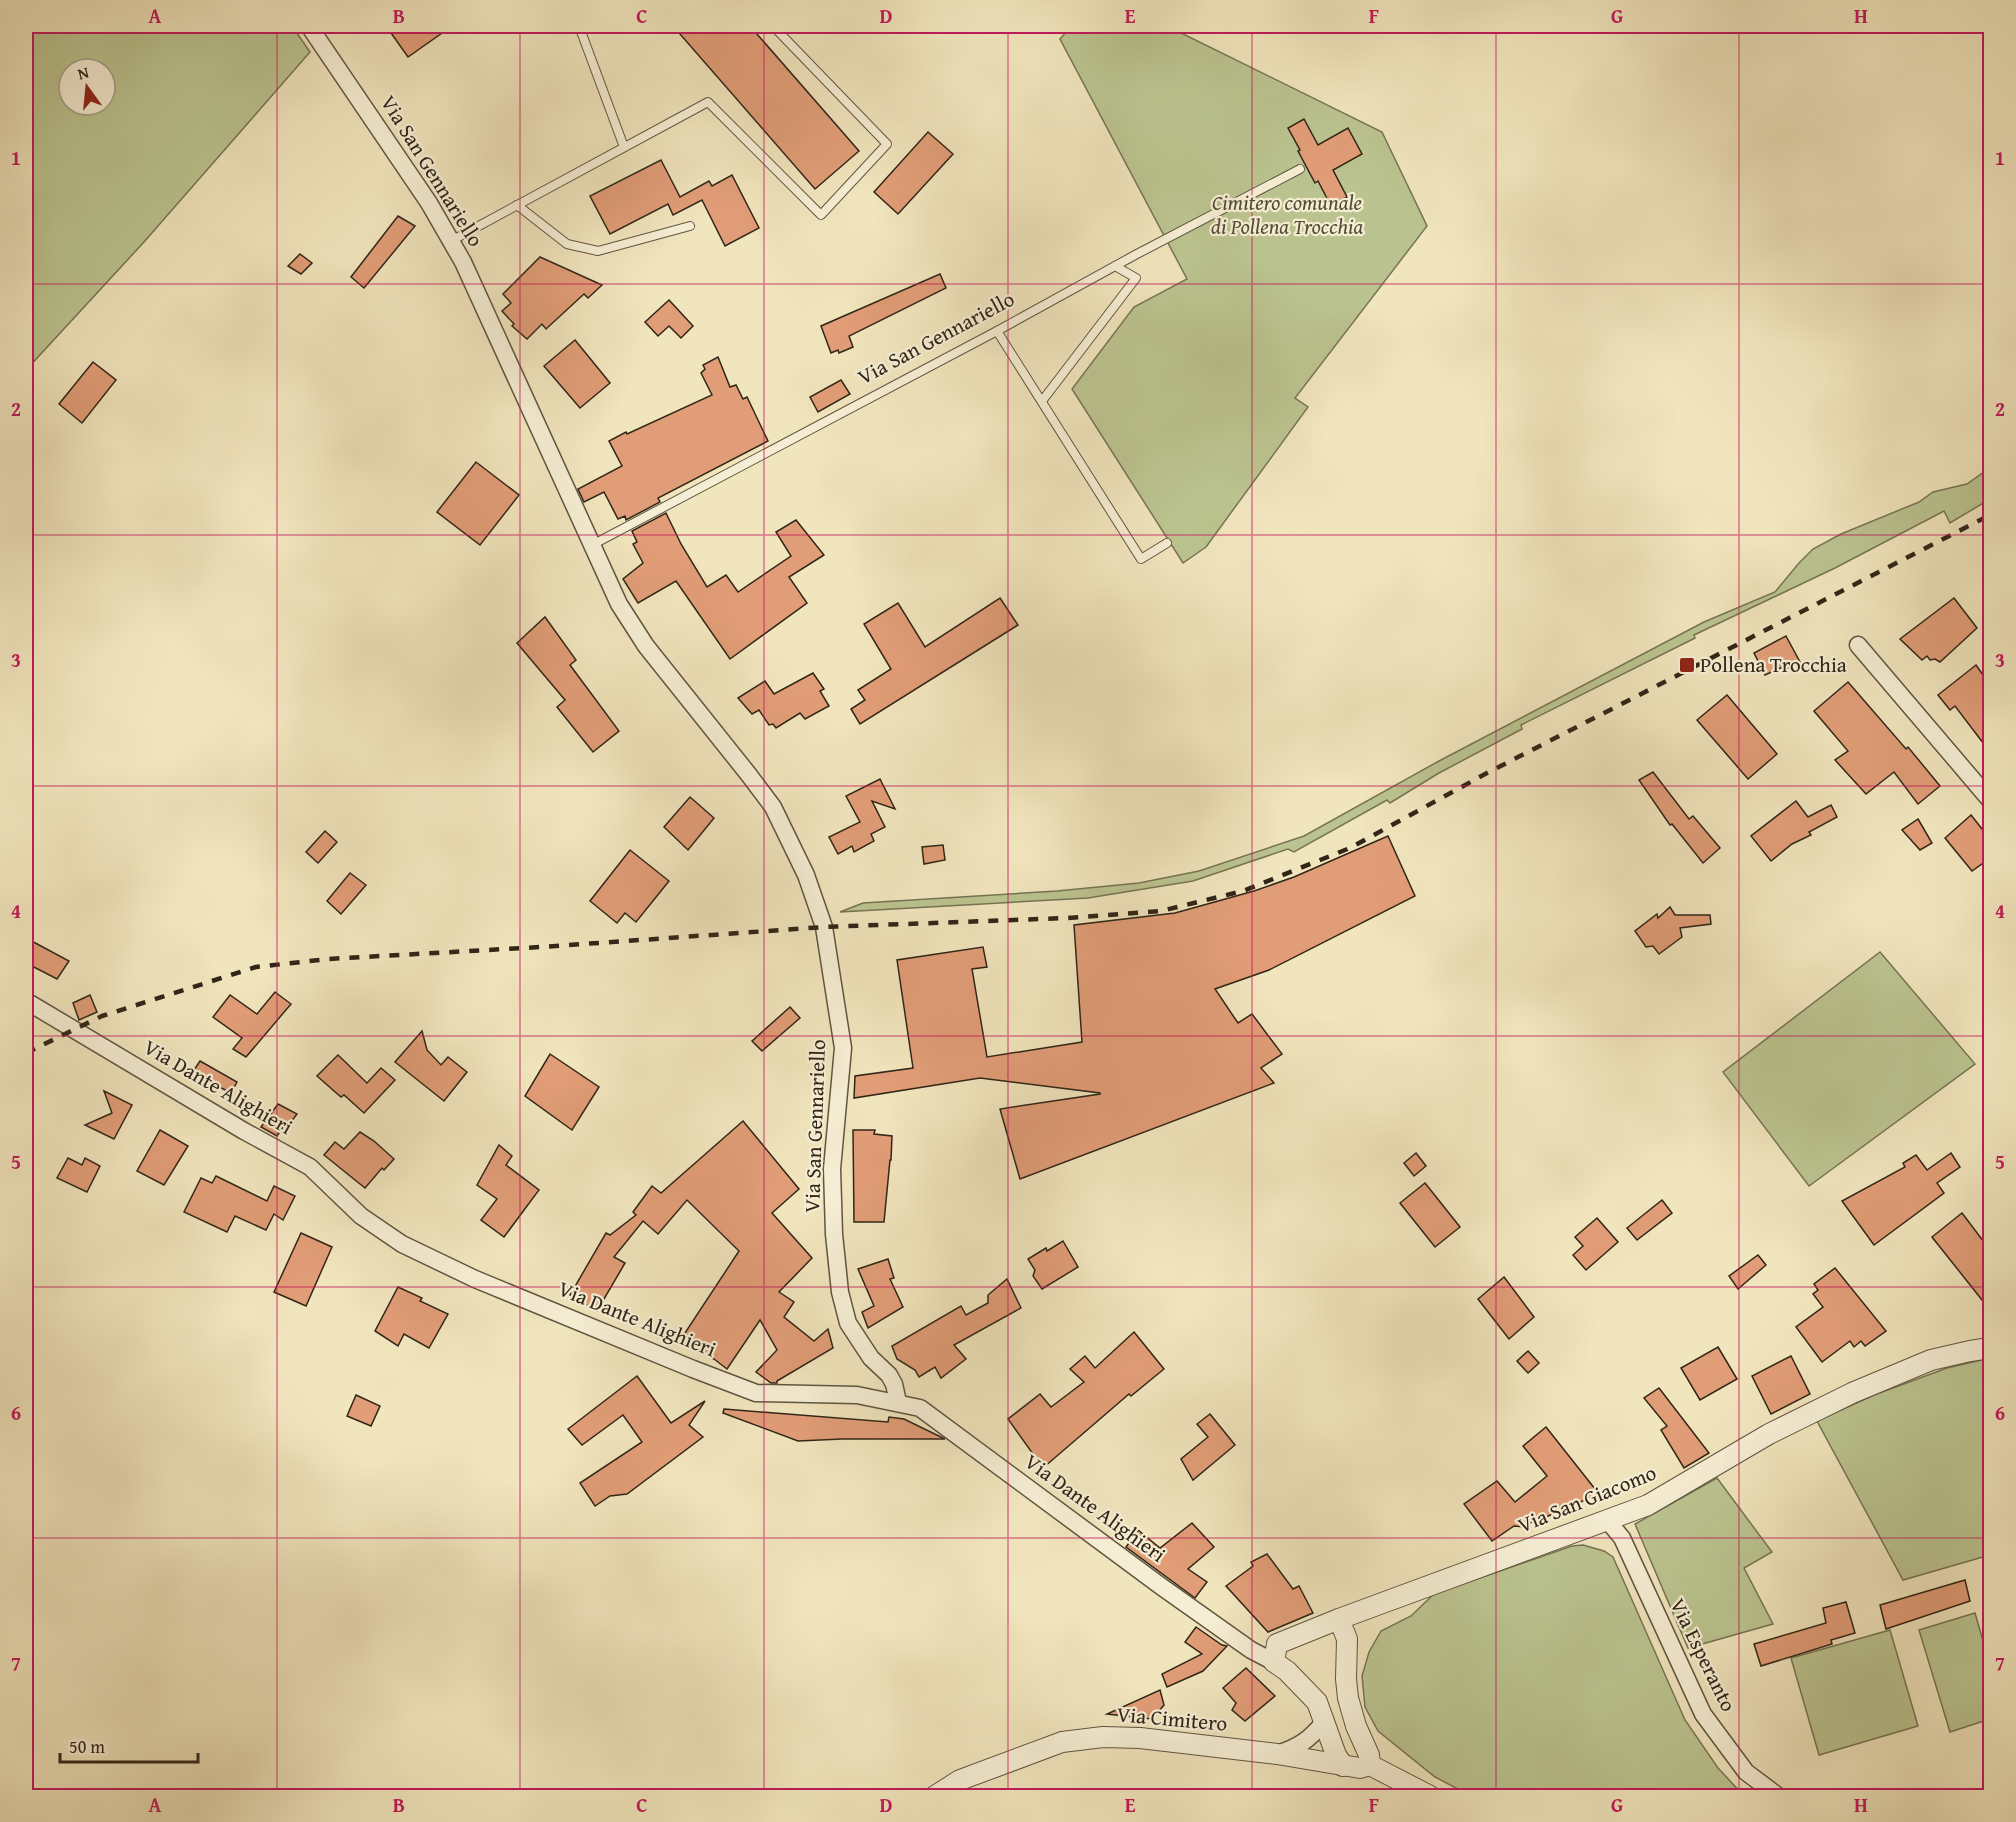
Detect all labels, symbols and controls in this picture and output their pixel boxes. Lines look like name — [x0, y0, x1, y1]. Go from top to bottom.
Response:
text: A — [149, 1, 162, 30]
text: B — [393, 1, 405, 30]
text: C — [636, 1, 648, 30]
text: D — [879, 1, 893, 30]
text: E — [1125, 1, 1136, 30]
text: F — [1369, 1, 1379, 30]
text: G — [1611, 1, 1623, 30]
text: H — [1854, 1, 1868, 30]
north arrow — [57, 57, 117, 117]
text: N — [75, 59, 92, 85]
street label: Via San Gennariello — [373, 89, 492, 252]
text: 1 — [11, 143, 21, 172]
text: 1 — [1995, 143, 2005, 172]
park label: Cimitero comunale di Pollena Trocchia — [1211, 187, 1363, 242]
street label: Via San Gennariello — [852, 283, 1020, 392]
text: 2 — [11, 394, 21, 423]
text: 2 — [1995, 394, 2005, 423]
text: 3 — [11, 645, 21, 674]
text: 3 — [1995, 645, 2005, 674]
place label: Pollena Trocchia — [1700, 649, 1847, 680]
marker: Pollena Trocchia — [1678, 656, 1696, 674]
text: 4 — [11, 896, 21, 925]
text: 4 — [1995, 896, 2005, 925]
street label: Via Dante Alighieri — [138, 1031, 299, 1142]
street label: Via San Gennariello — [796, 1039, 833, 1213]
text: 5 — [11, 1147, 21, 1176]
text: 5 — [1995, 1147, 2005, 1176]
street label: Via Dante Alighieri — [554, 1273, 721, 1364]
text: 6 — [11, 1398, 21, 1427]
text: 6 — [1995, 1398, 2005, 1427]
street label: Via Dante Alighieri — [1018, 1446, 1172, 1569]
street label: Via San Giacomo — [1513, 1457, 1661, 1540]
street label: Via Esperanto — [1663, 1593, 1744, 1717]
text: 7 — [11, 1648, 21, 1677]
text: 7 — [1995, 1648, 2005, 1677]
street label: Via Cimitero — [1115, 1698, 1229, 1739]
scale bar — [60, 1726, 198, 1764]
text: 50 m — [69, 1733, 105, 1760]
text: A — [149, 1790, 162, 1819]
text: B — [393, 1790, 405, 1819]
text: C — [636, 1790, 648, 1819]
text: D — [879, 1790, 893, 1819]
text: E — [1125, 1790, 1136, 1819]
text: F — [1369, 1790, 1379, 1819]
text: G — [1611, 1790, 1623, 1819]
text: H — [1854, 1790, 1868, 1819]

